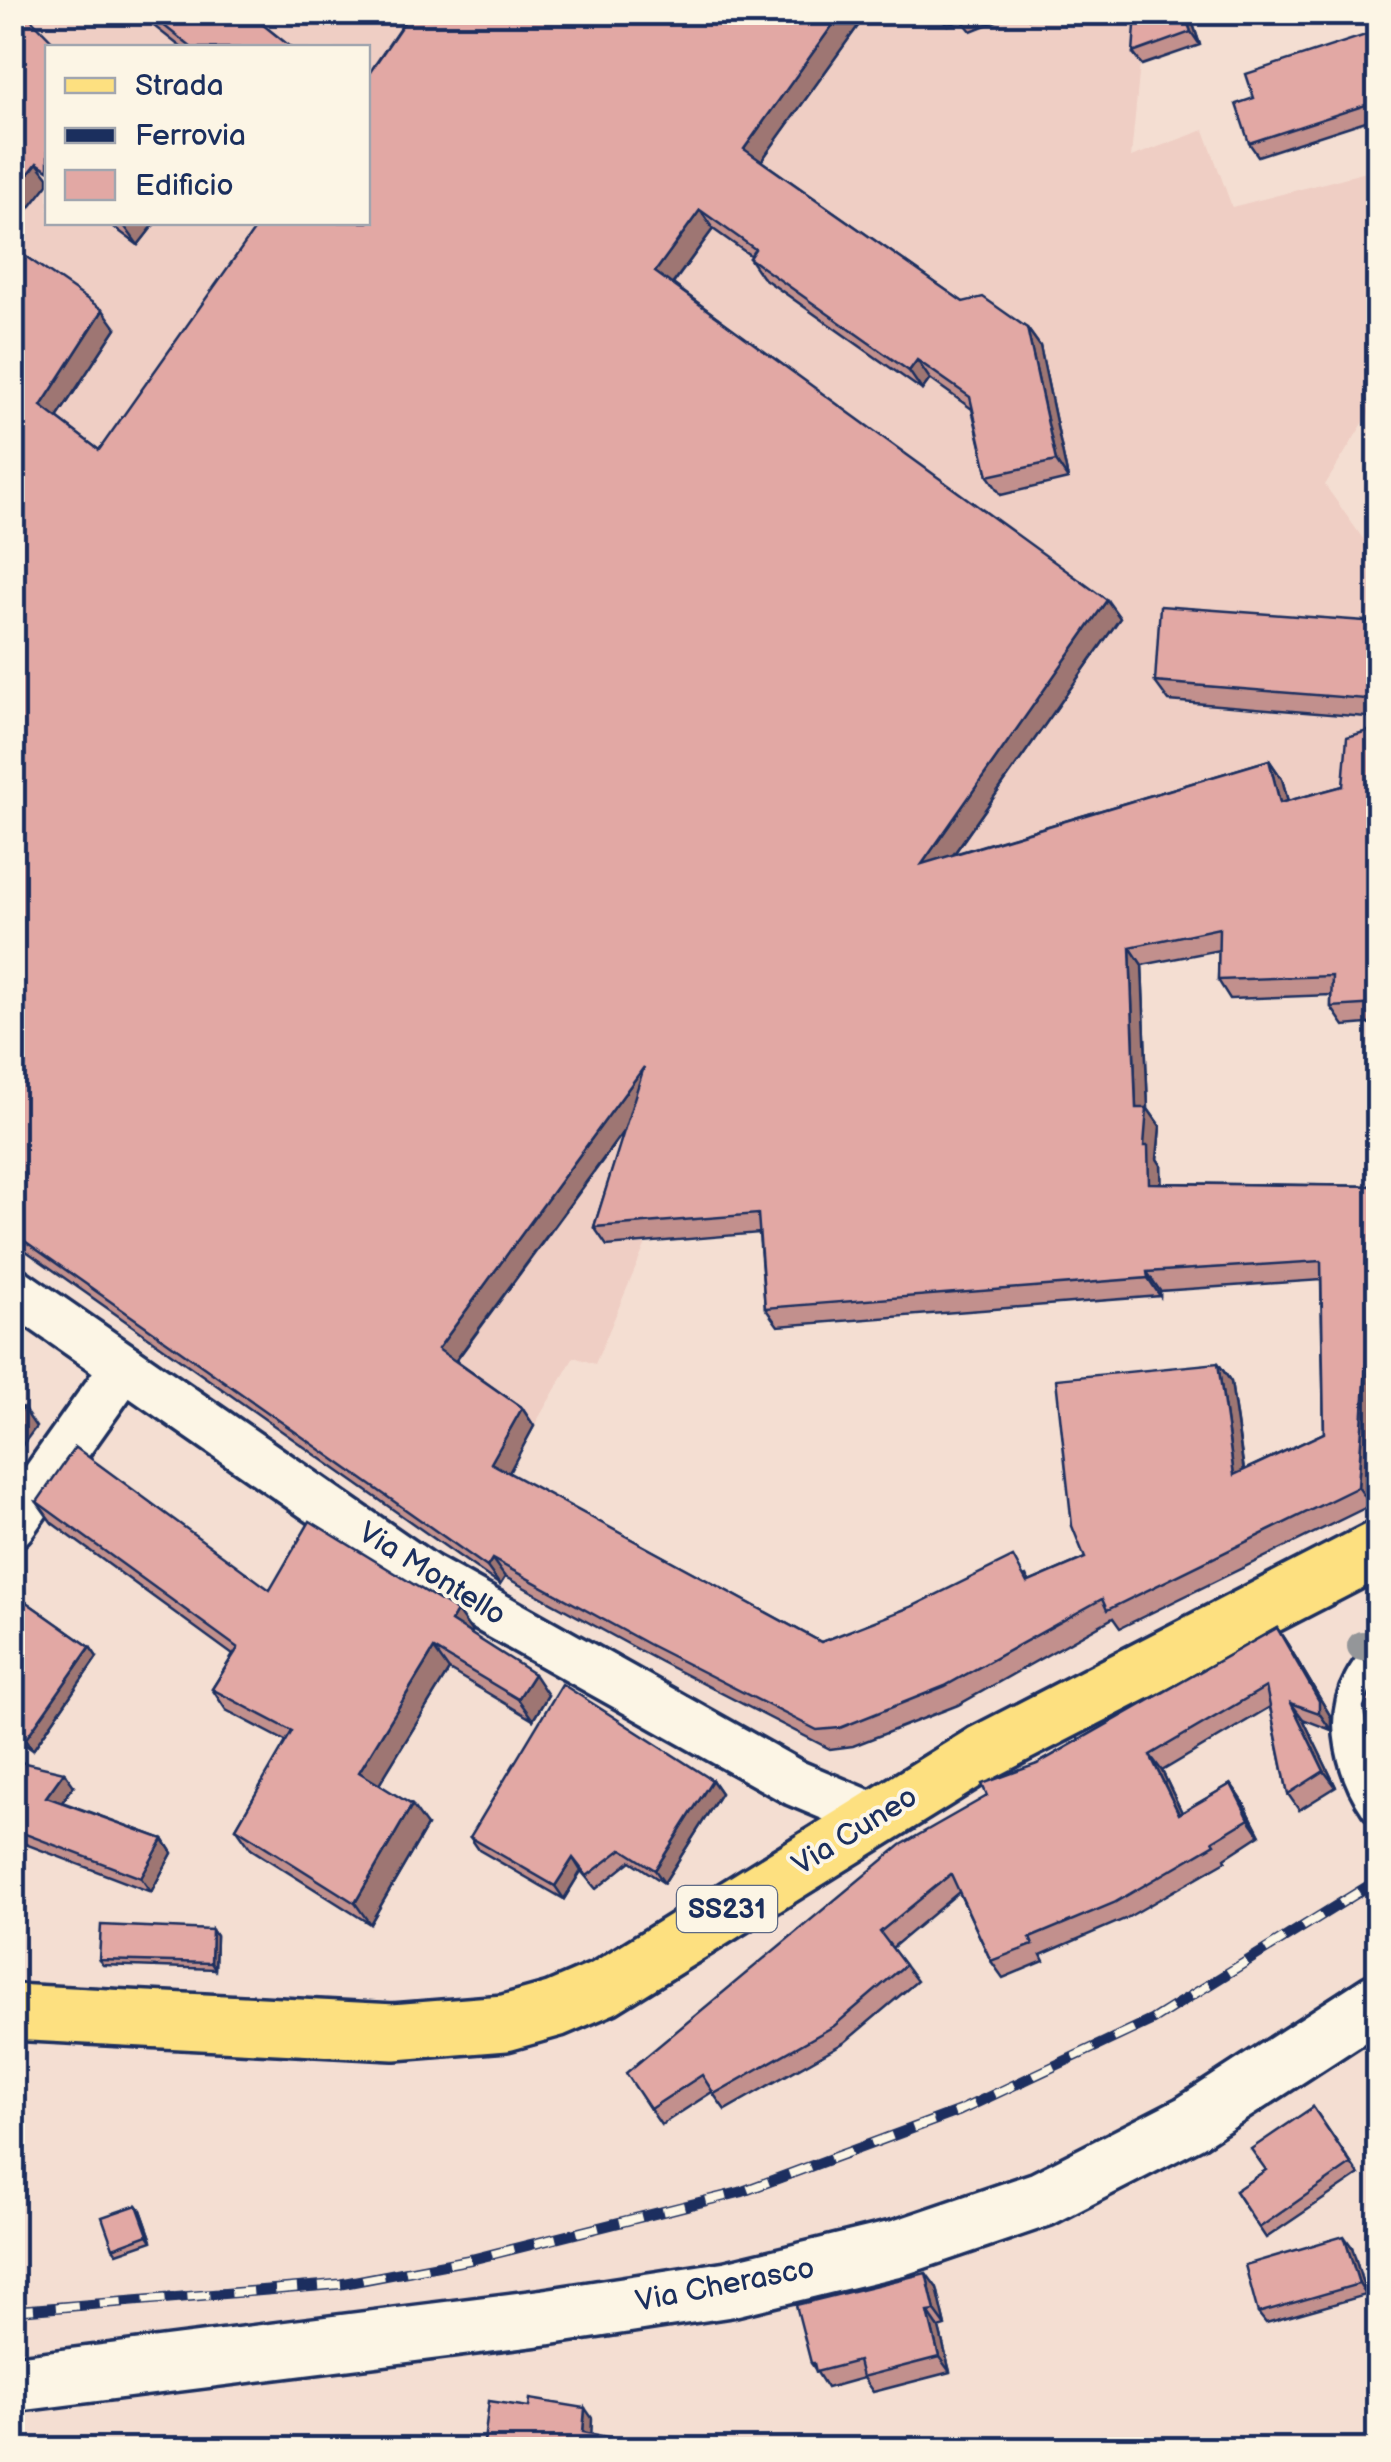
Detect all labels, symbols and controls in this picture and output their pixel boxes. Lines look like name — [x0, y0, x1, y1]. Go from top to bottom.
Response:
legend — [45, 45, 370, 225]
text: Strada — [135, 68, 224, 104]
text: Ferrovia — [135, 118, 246, 154]
text: Edificio — [135, 168, 234, 204]
street label: Via Montello — [352, 1515, 512, 1633]
street label: Via Cuneo — [786, 1779, 924, 1883]
road number: SS231 — [677, 1886, 777, 1932]
street label: Via Cherasco — [633, 2250, 817, 2320]

